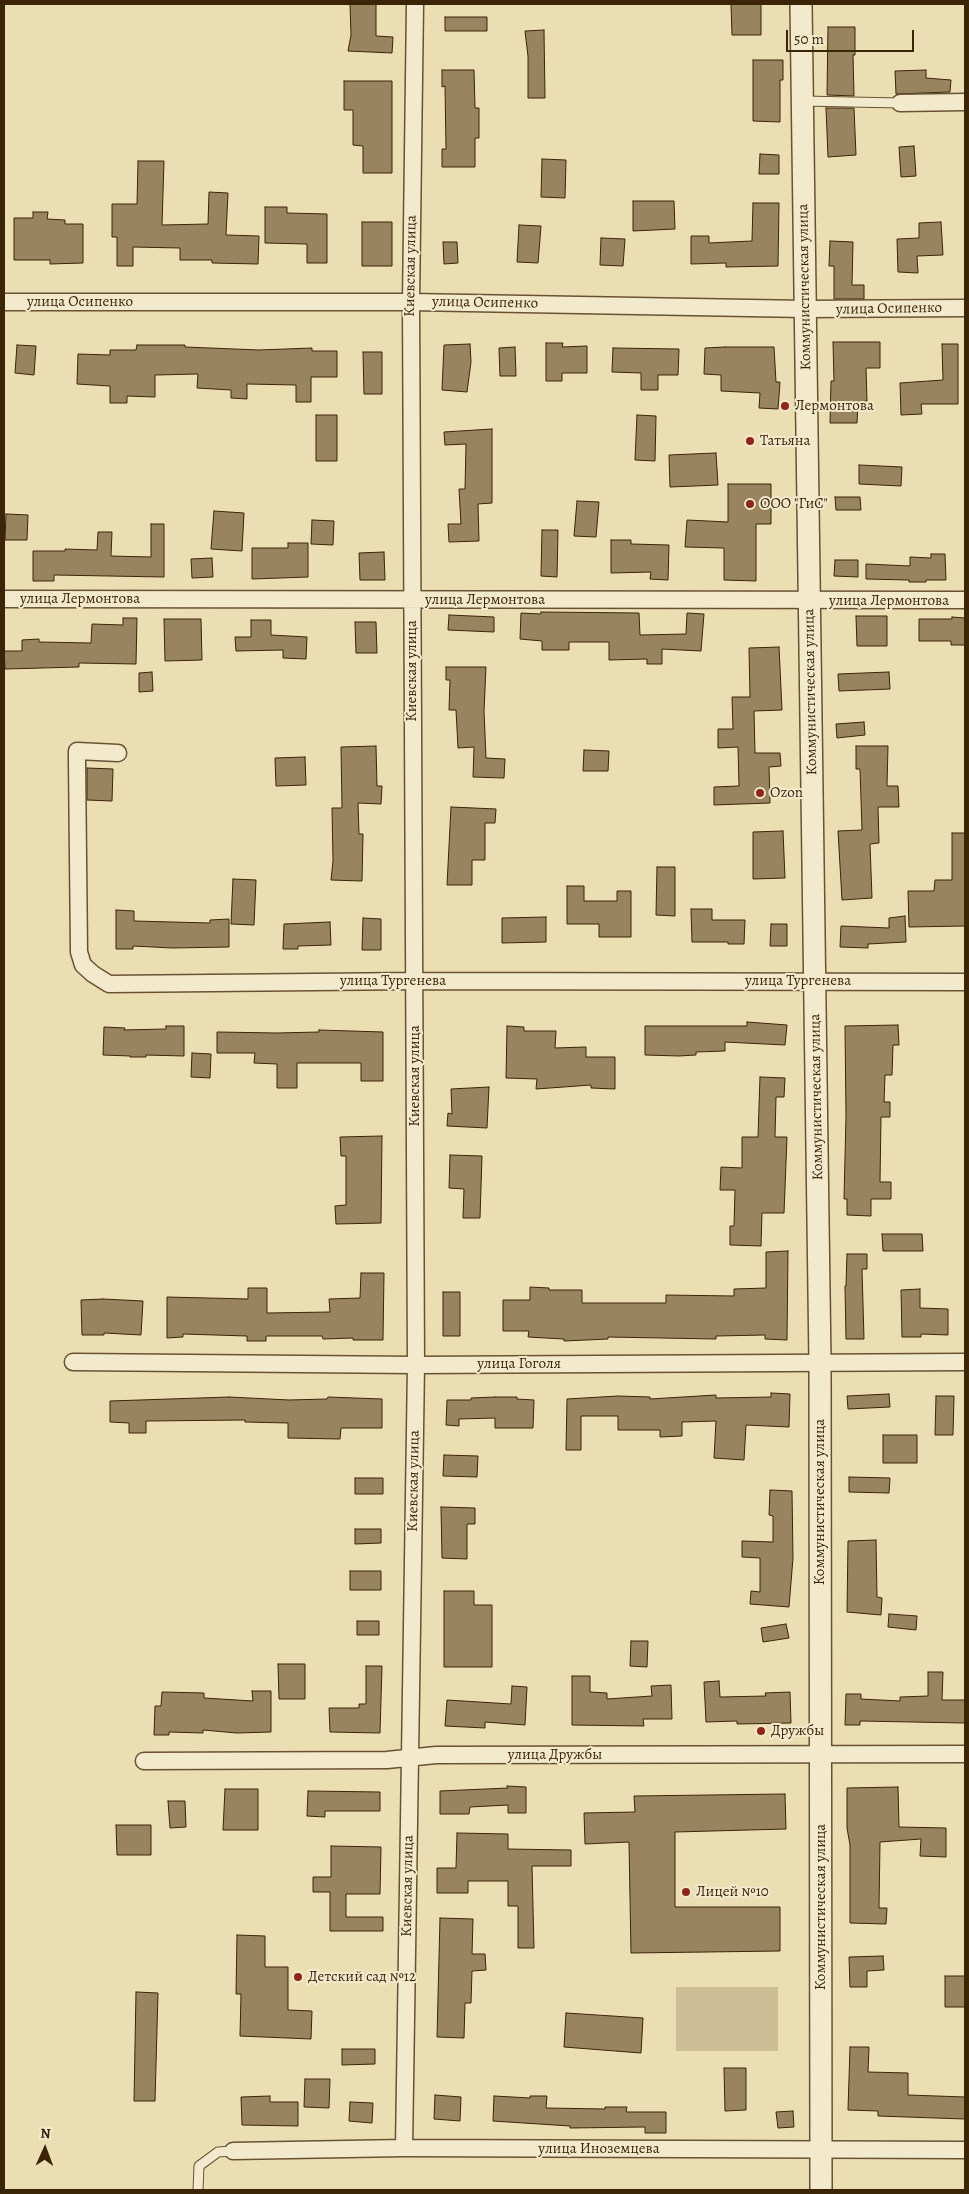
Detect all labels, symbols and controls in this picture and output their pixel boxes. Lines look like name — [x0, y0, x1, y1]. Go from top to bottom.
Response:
scale bar — [789, 20, 916, 52]
text: 50 m — [794, 29, 824, 49]
street label: Коммунистическая улица — [795, 204, 815, 370]
street label: Киевская улица — [401, 215, 421, 317]
street label: улица Осипенко — [27, 293, 133, 311]
street label: улица Осипенко — [432, 293, 538, 313]
street label: улица Осипенко — [836, 299, 942, 319]
place label: Лермонтова — [795, 397, 874, 415]
marker: Лермонтова — [779, 400, 791, 412]
place label: Татьяна — [760, 432, 810, 450]
marker: Татьяна — [744, 435, 756, 447]
place label: ООО "ГиС" — [760, 495, 828, 513]
marker: ООО "ГиС" — [744, 498, 756, 510]
street label: улица Лермонтова — [20, 590, 140, 608]
street label: улица Лермонтова — [425, 591, 545, 609]
street label: улица Лермонтова — [829, 592, 949, 610]
street label: Коммунистическая улица — [801, 609, 821, 775]
street label: Киевская улица — [403, 620, 421, 722]
place label: Ozon — [770, 784, 803, 802]
marker: Ozon — [754, 787, 766, 799]
street label: улица Тургенева — [340, 972, 446, 990]
street label: улица Тургенева — [745, 972, 851, 990]
street label: Коммунистическая улица — [807, 1014, 827, 1180]
street label: Киевская улица — [406, 1025, 424, 1127]
street label: улица Гоголя — [477, 1355, 561, 1373]
street label: Коммунистическая улица — [811, 1419, 829, 1585]
street label: Киевская улица — [404, 1430, 424, 1532]
place label: Дружбы — [771, 1722, 824, 1740]
marker: Дружбы — [755, 1725, 767, 1737]
street label: улица Дружбы — [508, 1746, 602, 1764]
street label: Коммунистическая улица — [812, 1824, 830, 1990]
street label: Киевская улица — [398, 1835, 418, 1937]
place label: Лицей №10 — [696, 1883, 769, 1901]
marker: Лицей №10 — [680, 1886, 692, 1898]
place label: Детский сад №12 — [308, 1968, 416, 1986]
marker: Детский сад №12 — [292, 1971, 304, 1983]
north arrow — [20, 2124, 70, 2174]
text: N — [40, 2124, 51, 2143]
street label: улица Иноземцева — [538, 2140, 660, 2158]

